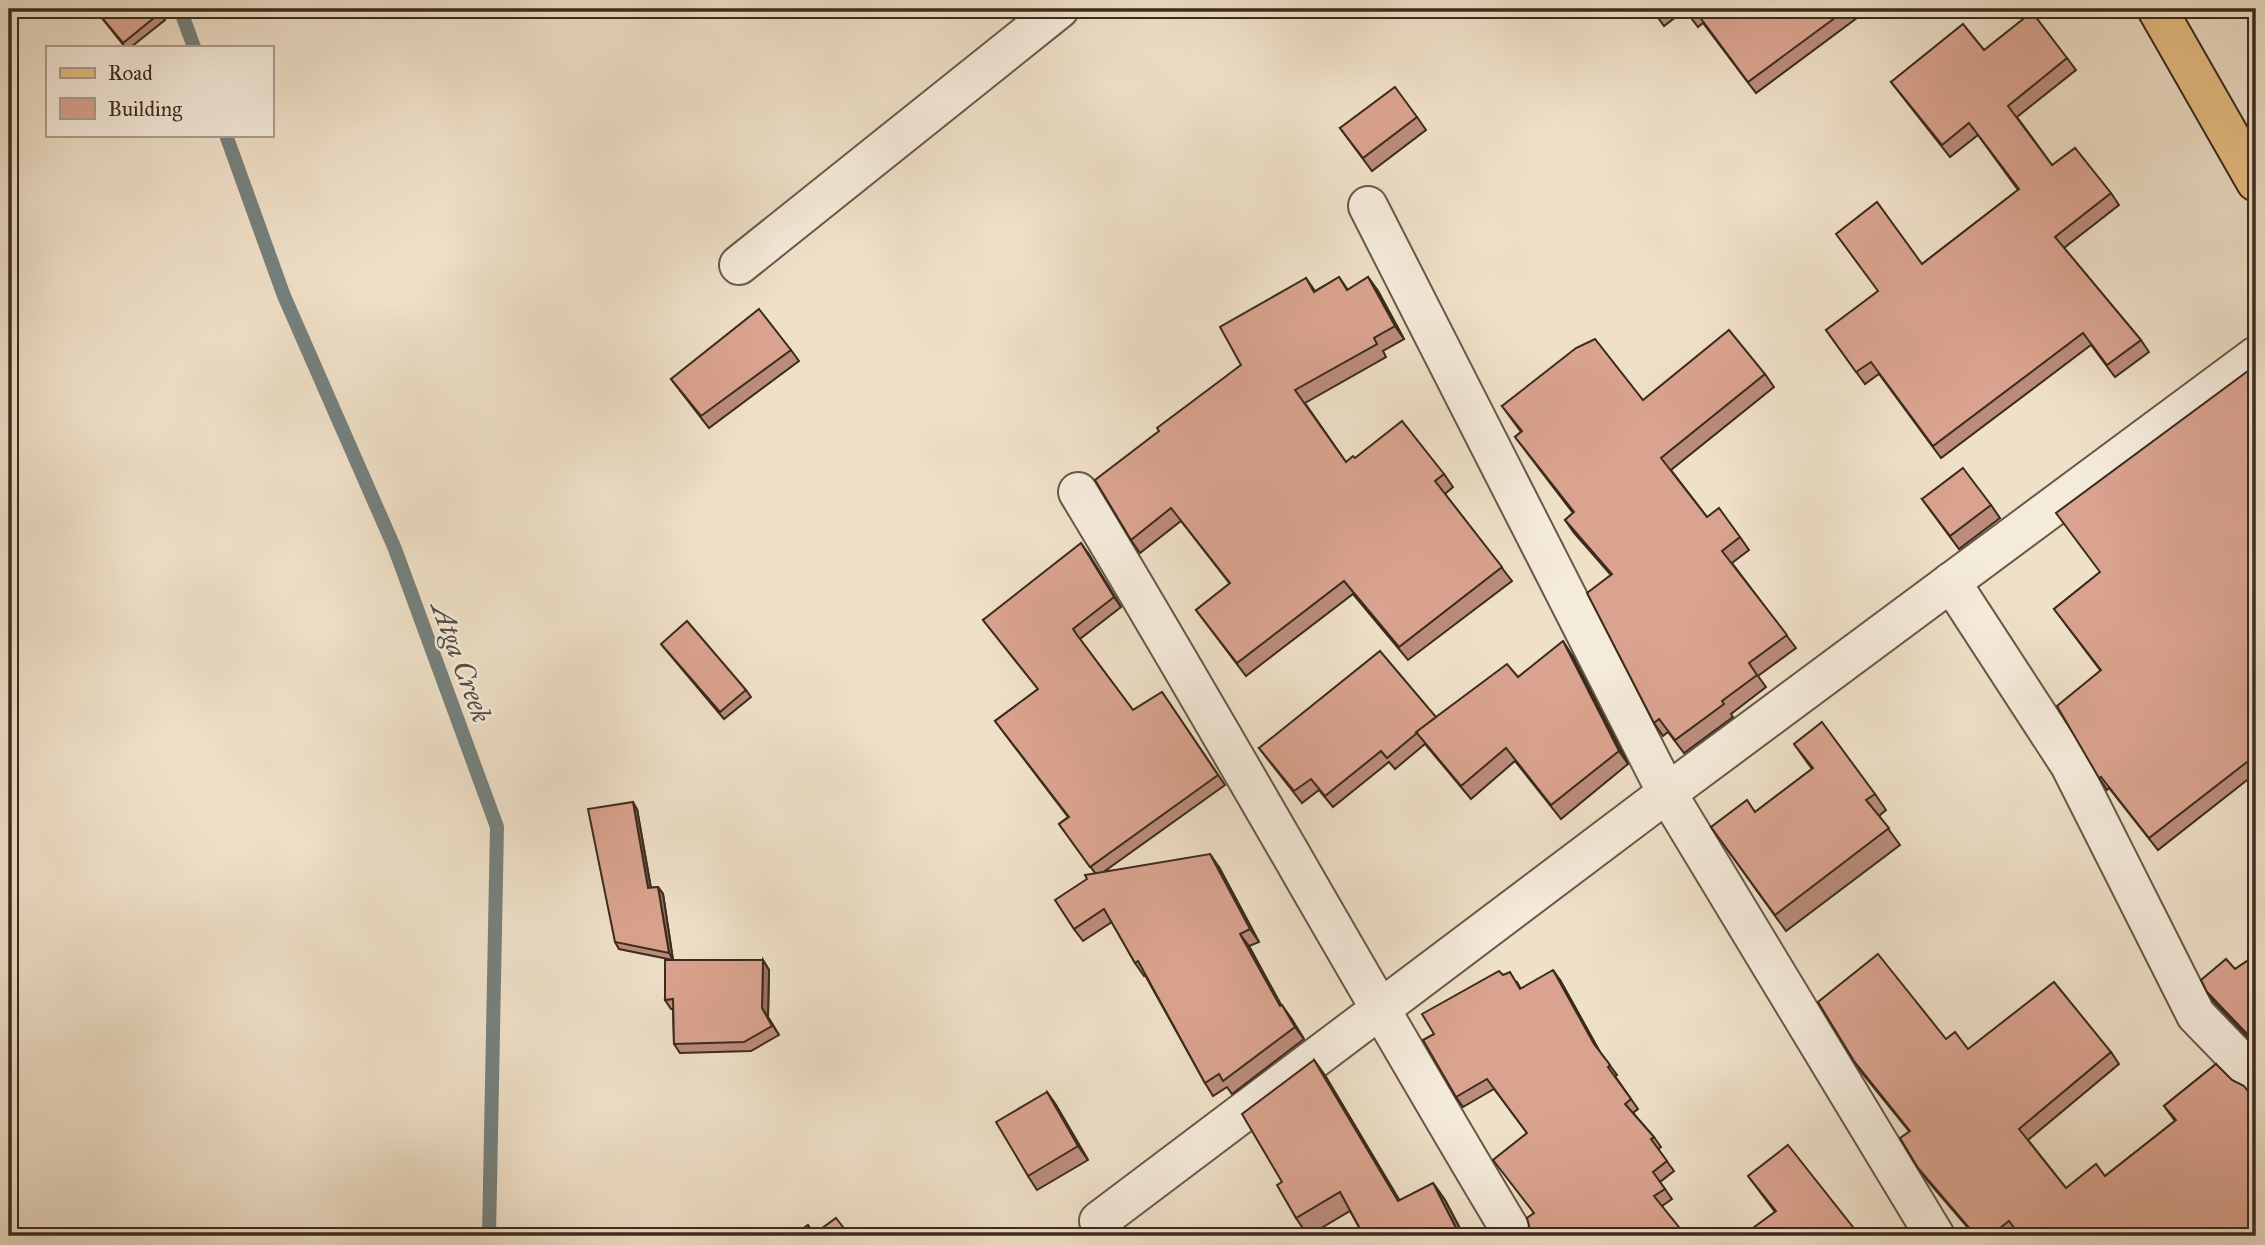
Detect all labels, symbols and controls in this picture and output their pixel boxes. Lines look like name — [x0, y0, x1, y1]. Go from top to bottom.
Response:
legend — [46, 46, 273, 136]
text: Road — [108, 60, 153, 86]
text: Building — [108, 96, 182, 122]
water label: Atga Creek — [423, 594, 500, 728]

